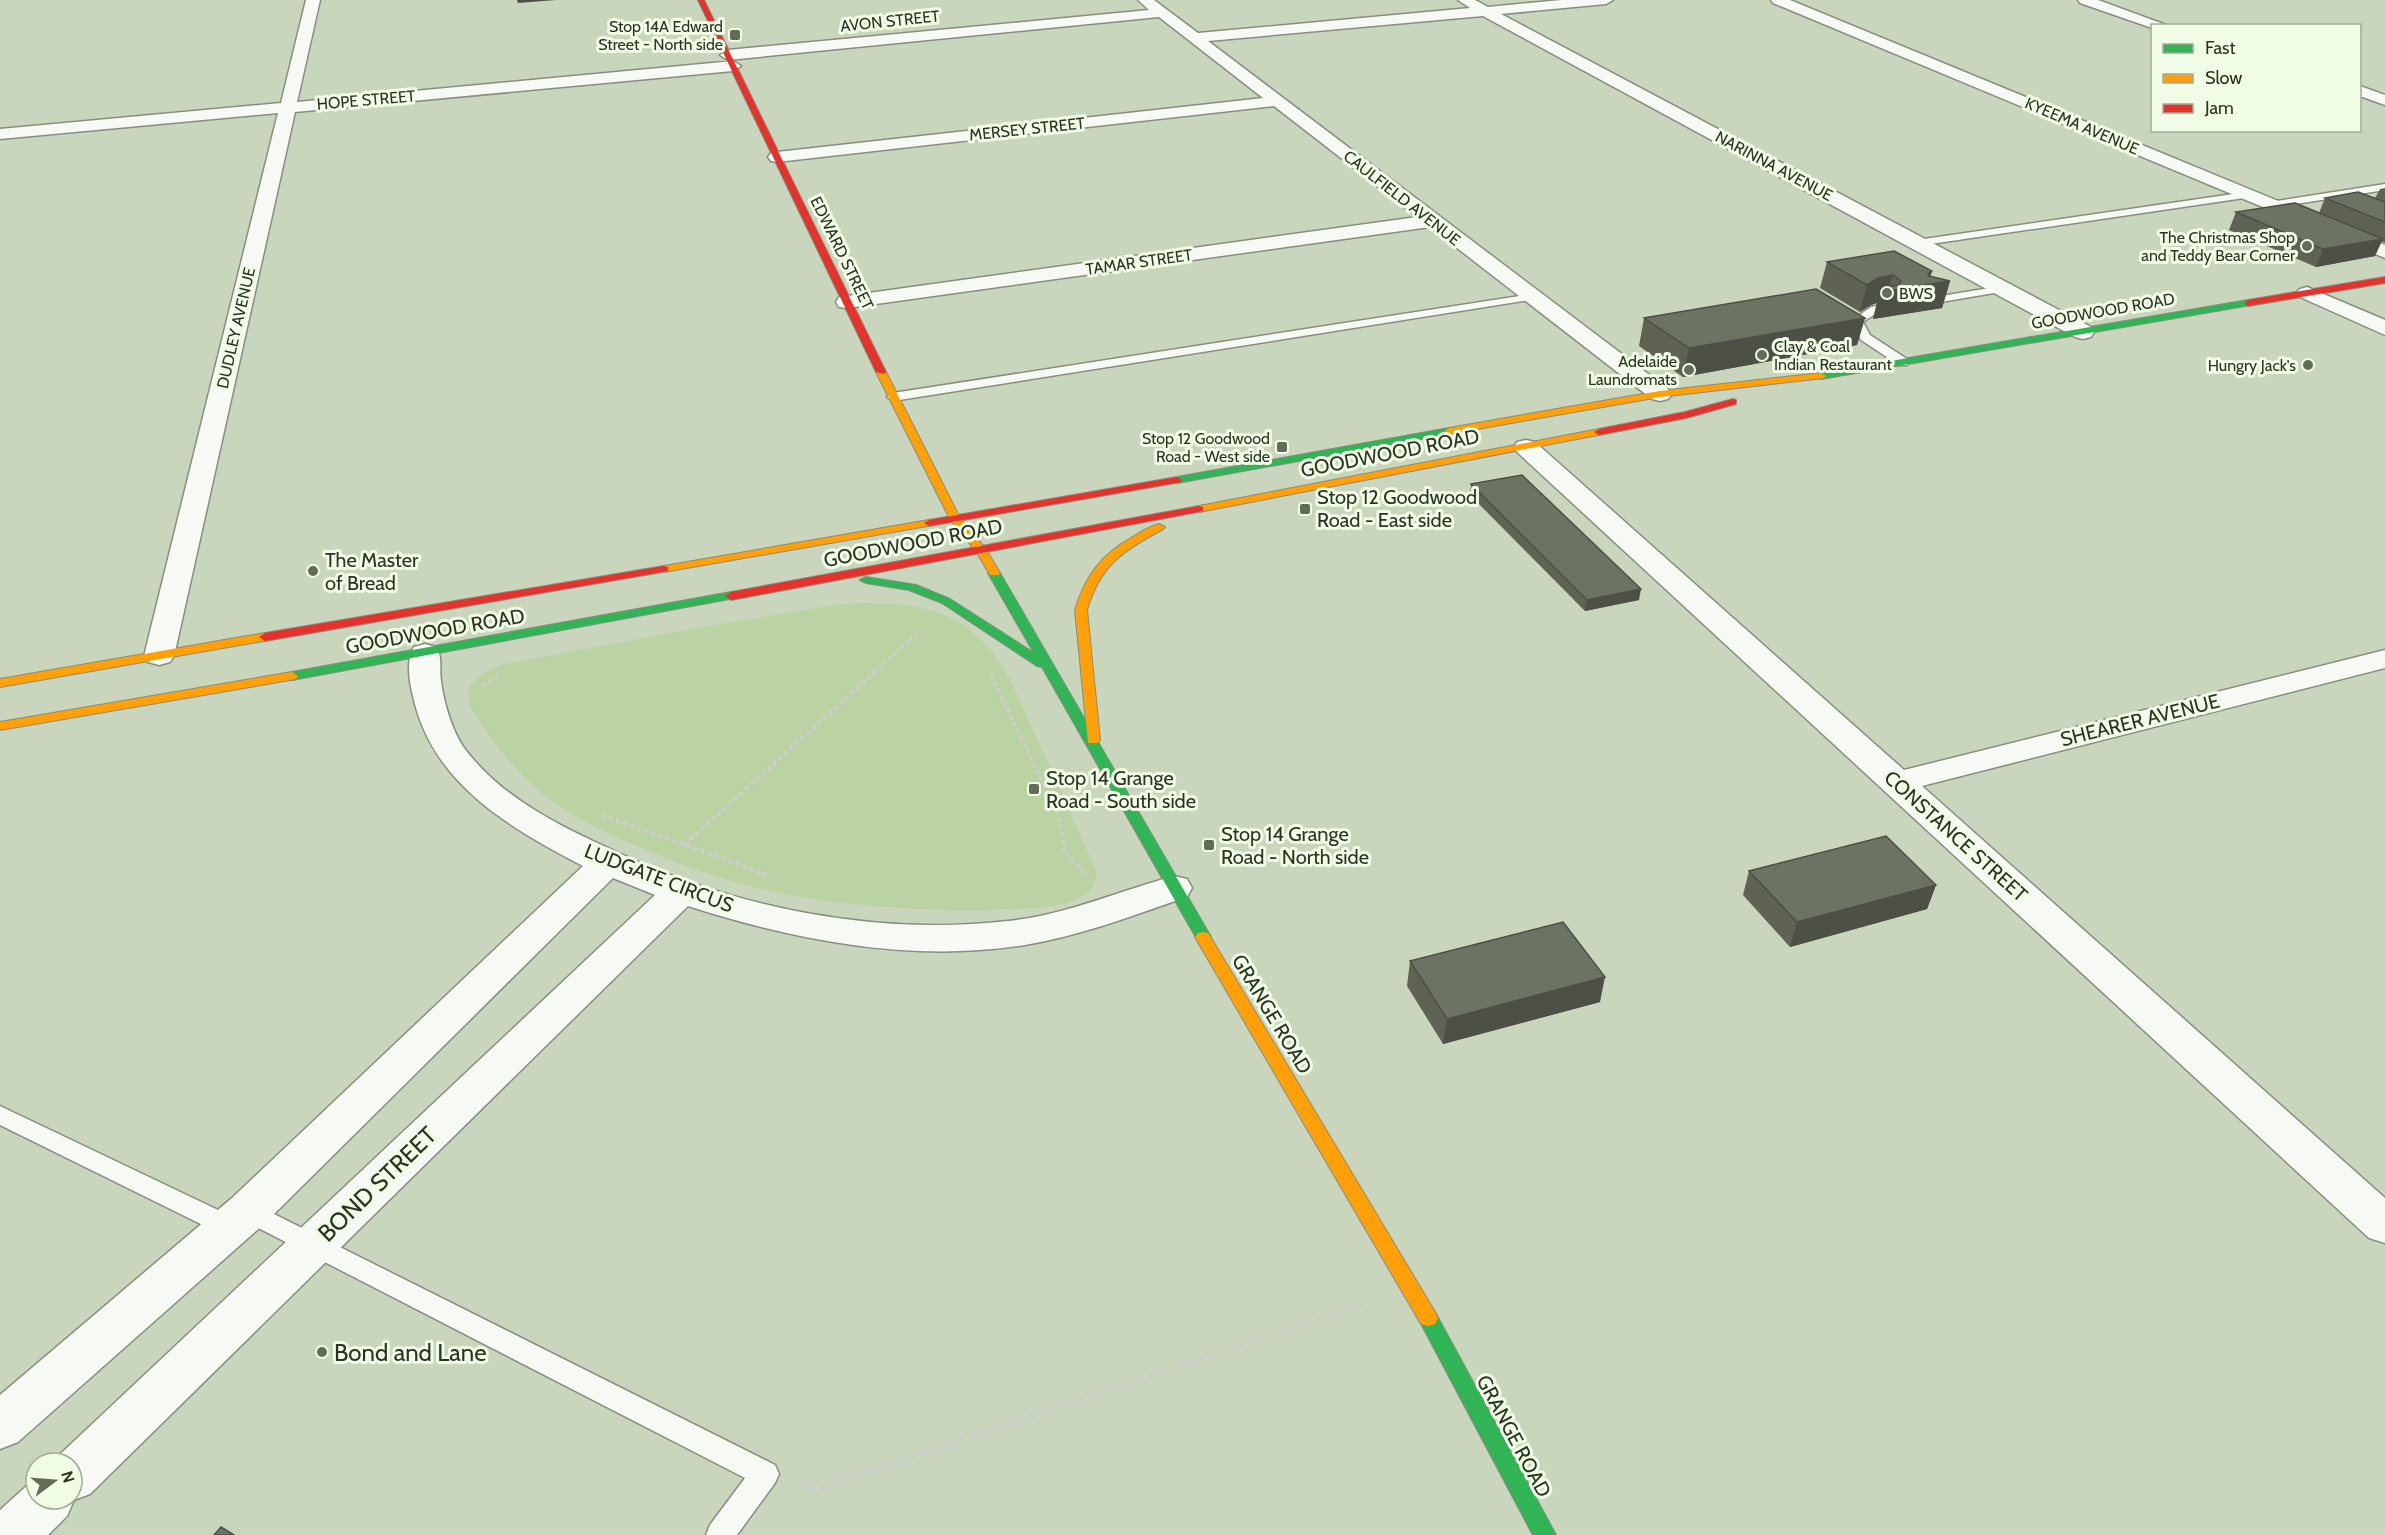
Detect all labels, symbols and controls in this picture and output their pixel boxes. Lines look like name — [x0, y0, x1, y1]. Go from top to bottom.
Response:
street label: AVON STREET — [839, 6, 941, 36]
place label: Stop 14A Edward Street - North side — [598, 17, 723, 54]
legend — [2151, 24, 2361, 132]
marker: Stop 14A Edward Street - North side — [728, 28, 742, 42]
text: Fast — [2205, 37, 2236, 59]
text: Slow — [2205, 67, 2242, 89]
street label: HOPE STREET — [316, 86, 417, 114]
street label: KYEEMA AVENUE — [2022, 93, 2142, 159]
text: Jam — [2204, 97, 2234, 119]
street label: MERSEY STREET — [968, 113, 1086, 145]
street label: NARINNA AVENUE — [1712, 127, 1836, 205]
street label: CAULFIELD AVENUE — [1340, 146, 1464, 250]
street label: EDWARD STREET — [806, 193, 878, 313]
place label: The Christmas Shop and Teddy Bear Corner — [2141, 228, 2296, 265]
marker: The Christmas Shop and Teddy Bear Corner — [2300, 239, 2314, 253]
street label: TAMAR STREET — [1084, 245, 1194, 279]
street label: DUDLEY AVENUE — [213, 265, 259, 390]
place label: BWS — [1899, 284, 1933, 303]
marker: BWS — [1880, 286, 1894, 300]
street label: GOODWOOD ROAD — [2030, 289, 2176, 333]
place label: Clay & Coal Indian Restaurant — [1774, 337, 1892, 374]
marker: Clay & Coal Indian Restaurant — [1755, 348, 1769, 362]
place label: Adelaide Laundromats — [1588, 352, 1677, 389]
place label: Hungry Jack's — [2208, 356, 2296, 375]
marker: Hungry Jack's — [2301, 358, 2315, 372]
marker: Adelaide Laundromats — [1682, 363, 1696, 377]
street label: GOODWOOD ROAD — [1299, 424, 1481, 482]
place label: Stop 12 Goodwood Road - West side — [1142, 429, 1270, 466]
marker: Stop 12 Goodwood Road - West side — [1275, 440, 1289, 454]
place label: Stop 12 Goodwood Road - East side — [1317, 485, 1477, 532]
marker: Stop 12 Goodwood Road - East side — [1298, 502, 1312, 516]
street label: GOODWOOD ROAD — [822, 514, 1004, 572]
place label: The Master of Bread — [325, 548, 419, 595]
marker: The Master of Bread — [306, 564, 320, 578]
street label: GOODWOOD ROAD — [344, 603, 526, 659]
street label: SHEARER AVENUE — [2058, 689, 2222, 751]
street label: CONSTANCE STREET — [1879, 765, 2033, 907]
place label: Stop 14 Grange Road - South side — [1046, 766, 1196, 813]
marker: Stop 14 Grange Road - South side — [1027, 782, 1041, 796]
place label: Stop 14 Grange Road - North side — [1221, 822, 1369, 869]
marker: Stop 14 Grange Road - North side — [1202, 838, 1216, 852]
street label: LUDGATE CIRCUS — [581, 839, 737, 918]
street label: GRANGE ROAD — [1227, 950, 1317, 1078]
street label: BOND STREET — [312, 1120, 442, 1248]
place label: Bond and Lane — [334, 1338, 487, 1367]
marker: Bond and Lane — [315, 1345, 329, 1359]
street label: GRANGE ROAD — [1472, 1371, 1556, 1501]
north arrow — [24, 1451, 84, 1511]
text: N — [57, 1469, 79, 1485]

